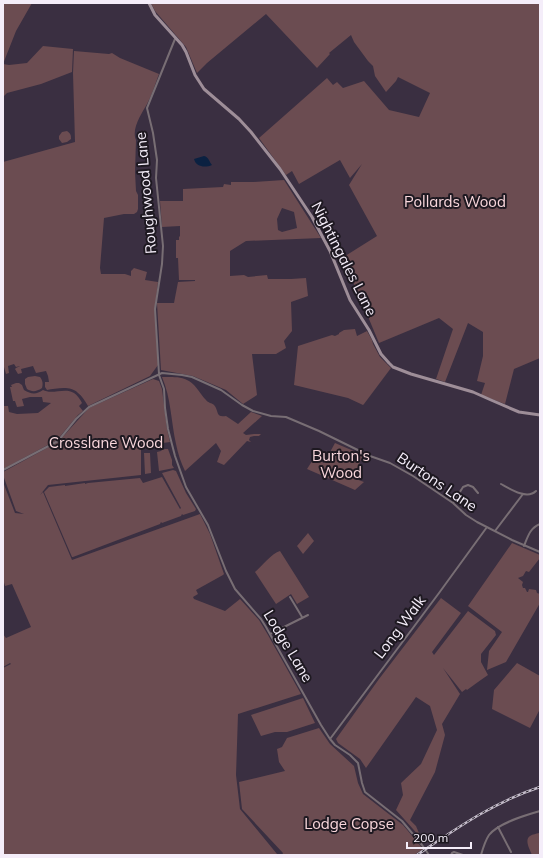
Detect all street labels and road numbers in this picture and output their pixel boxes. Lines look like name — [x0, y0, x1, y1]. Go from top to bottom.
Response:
street label: Roughwood Lane — [131, 131, 160, 255]
street label: Nightingales Lane — [307, 199, 381, 319]
street label: Burtons Lane — [394, 448, 481, 515]
street label: Long Walk — [370, 591, 430, 662]
street label: Lodge Lane — [259, 606, 317, 685]

